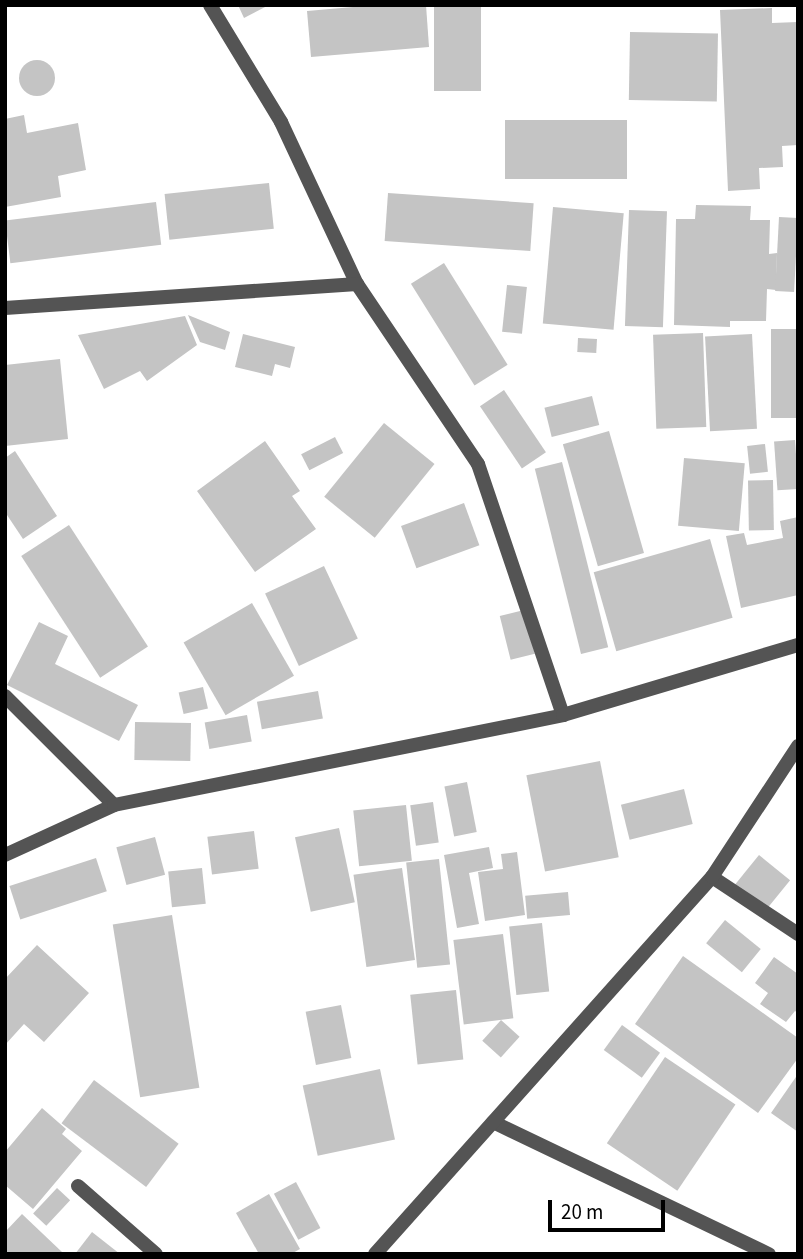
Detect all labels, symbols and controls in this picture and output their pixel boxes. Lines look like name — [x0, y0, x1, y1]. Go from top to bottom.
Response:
scale bar — [551, 1186, 668, 1230]
text: 20 m — [561, 1197, 603, 1227]

